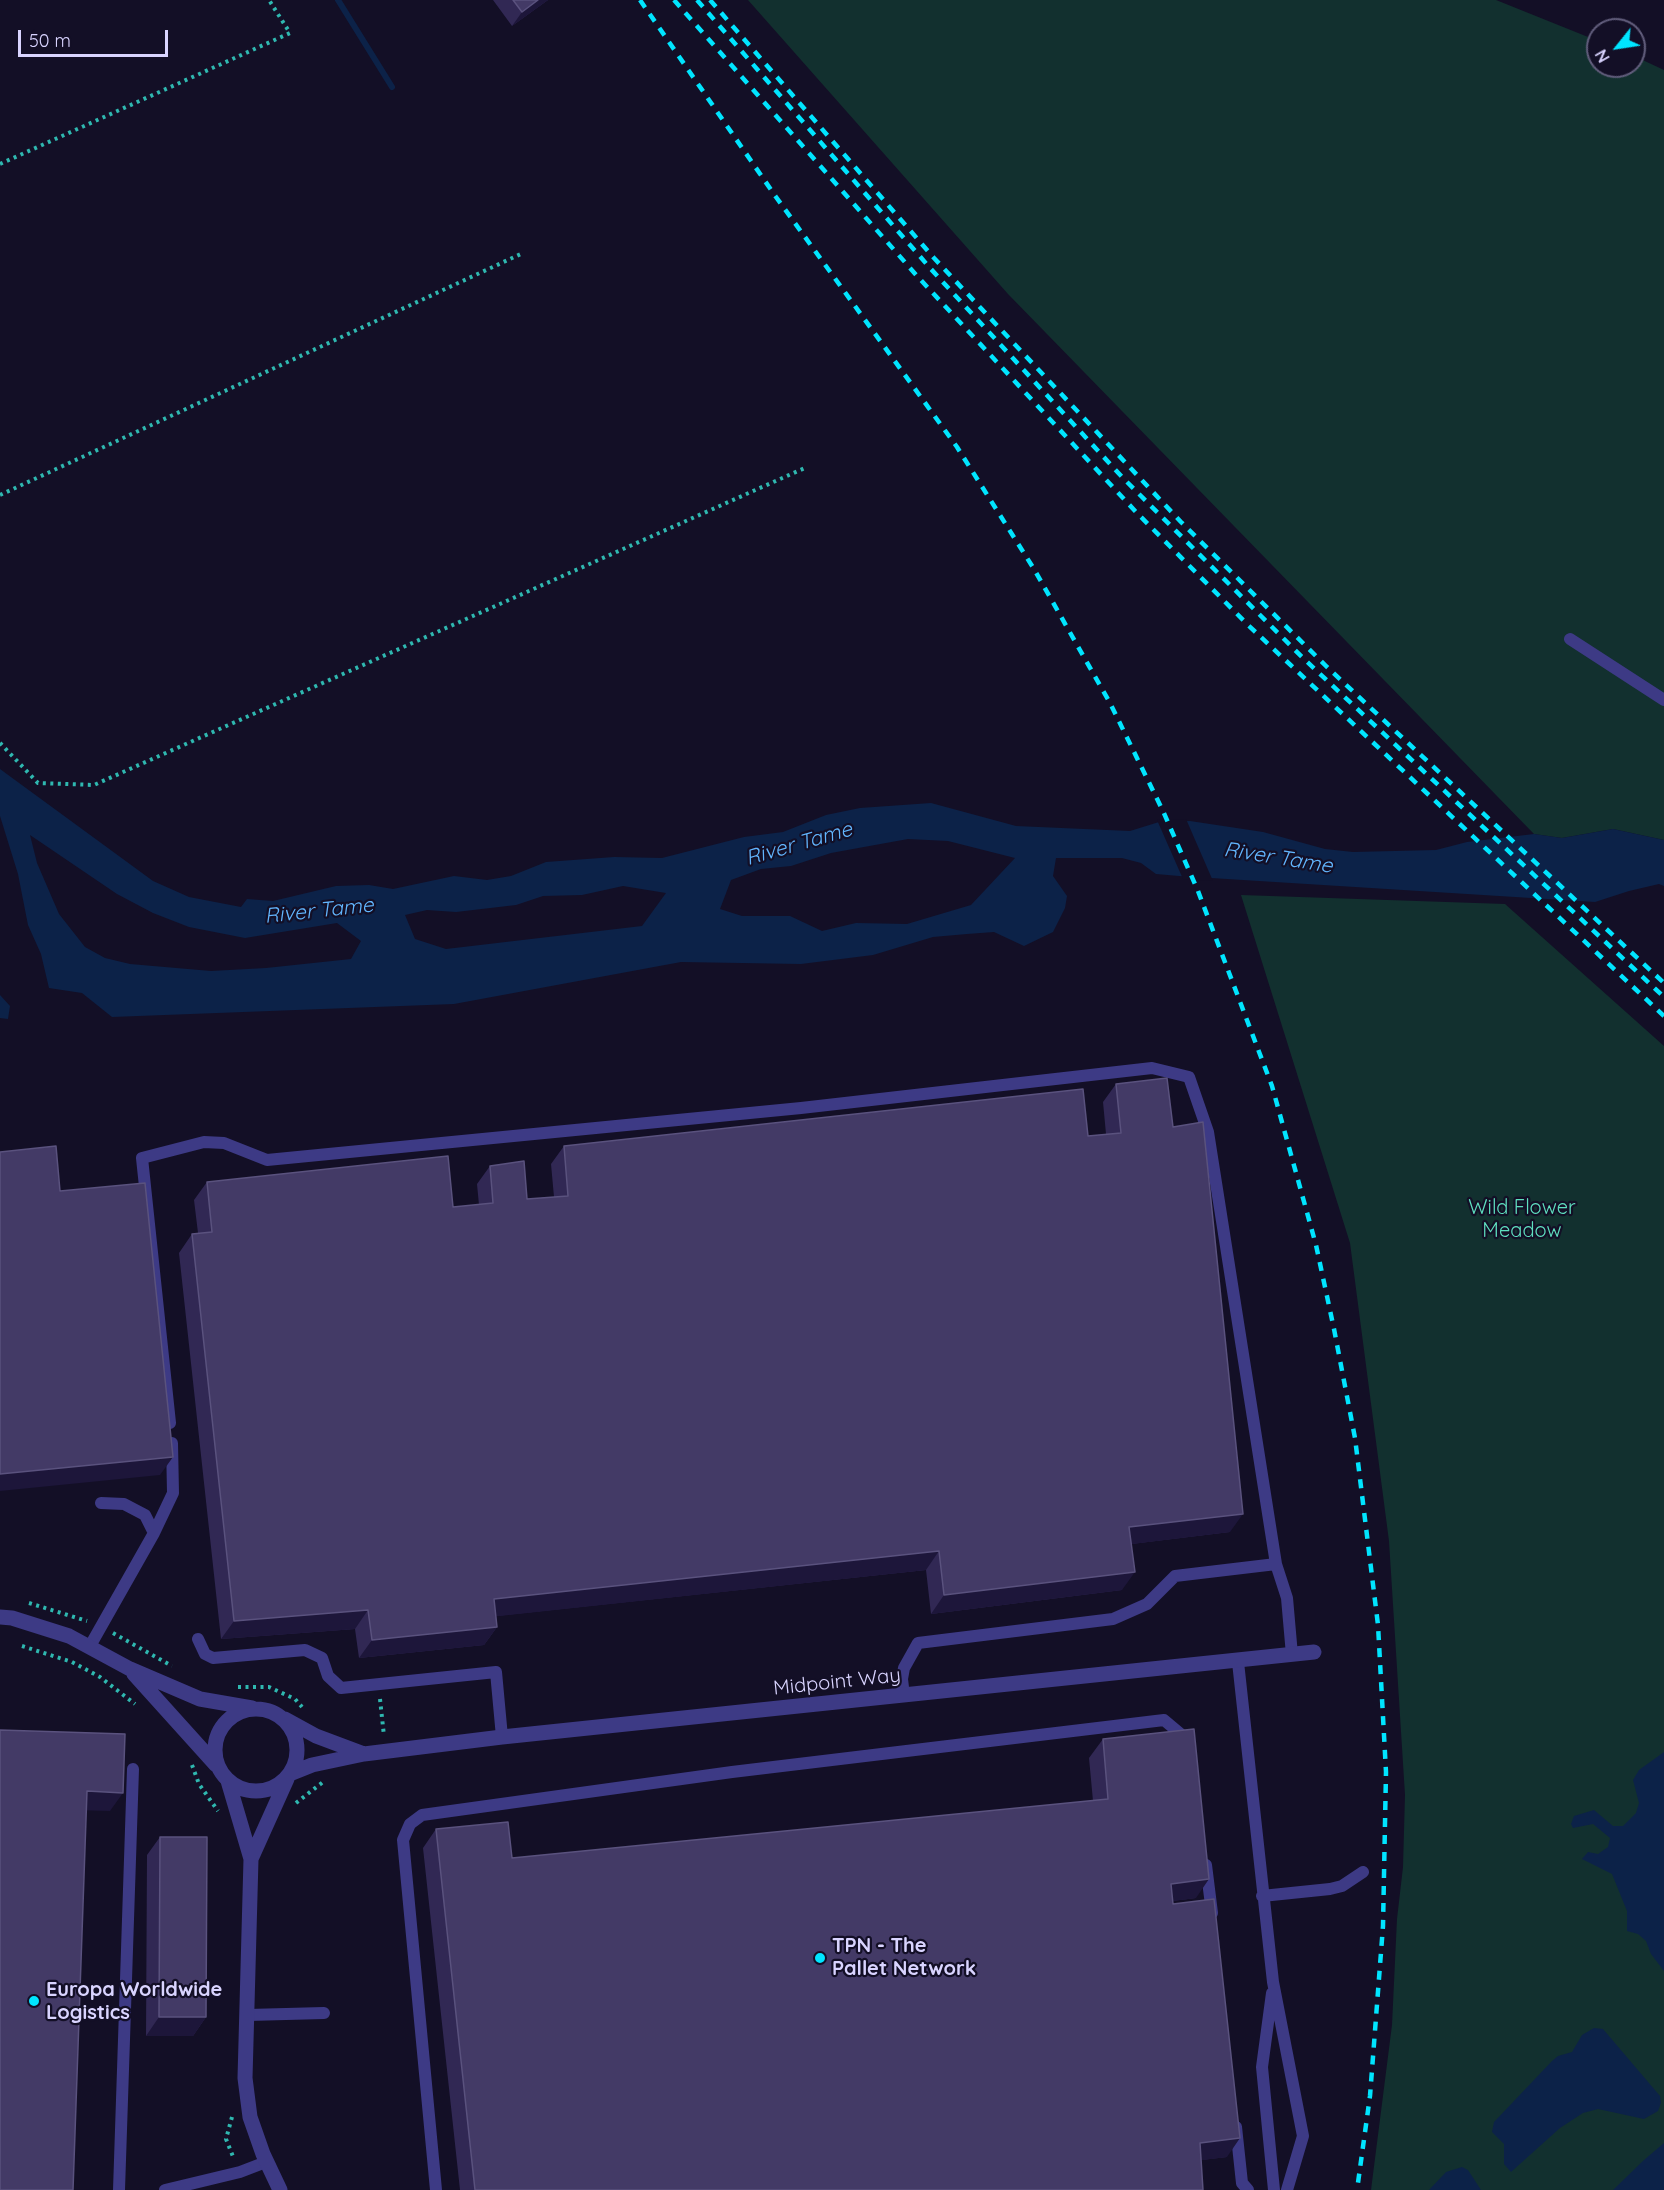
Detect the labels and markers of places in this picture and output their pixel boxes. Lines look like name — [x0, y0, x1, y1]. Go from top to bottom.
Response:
place label: TPN - The Pallet Network — [832, 1934, 976, 1981]
marker: TPN - The Pallet Network — [813, 1951, 827, 1965]
place label: Europa Worldwide Logistics — [46, 1978, 222, 2025]
marker: Europa Worldwide Logistics — [27, 1994, 41, 2008]

